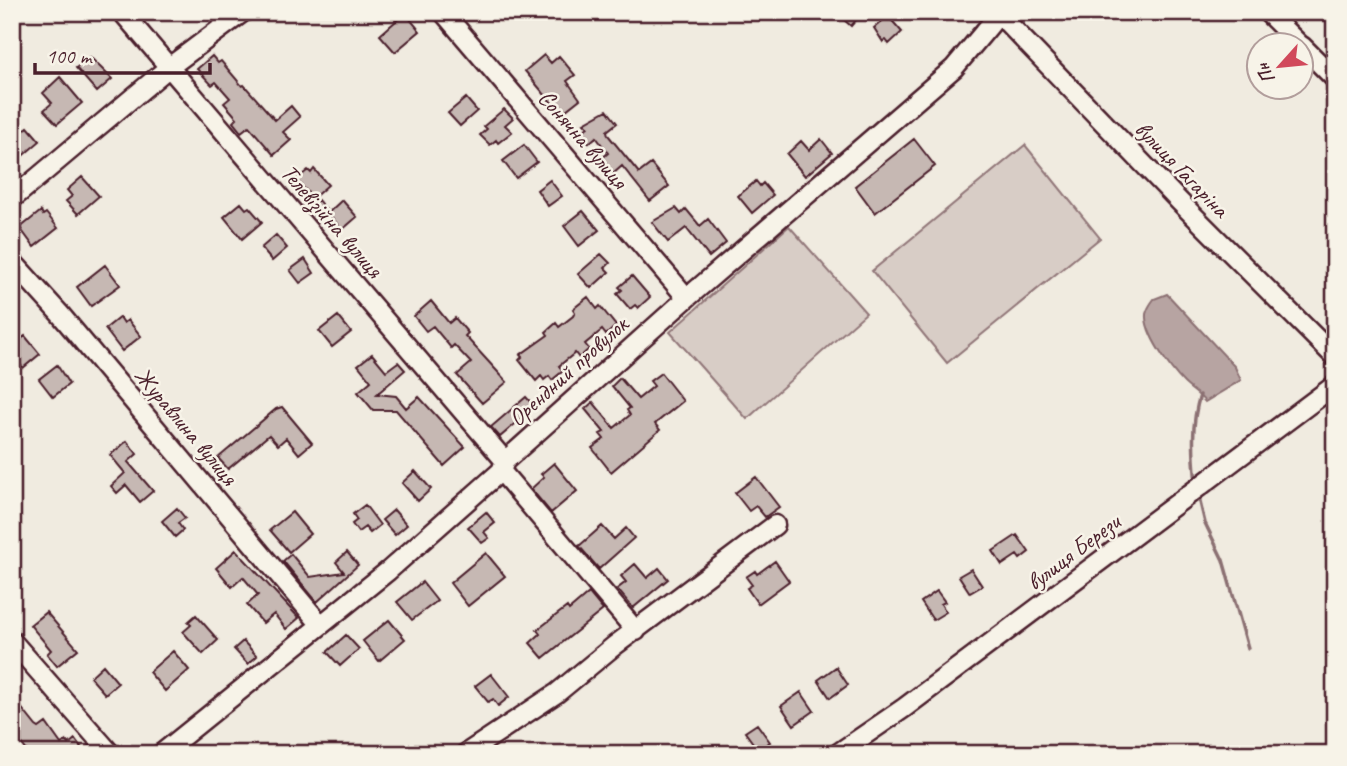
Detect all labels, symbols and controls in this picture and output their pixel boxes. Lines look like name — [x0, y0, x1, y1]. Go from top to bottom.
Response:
scale bar — [35, 32, 210, 76]
north arrow — [1246, 32, 1316, 102]
text: 100 m — [46, 43, 93, 69]
text: Пн — [1250, 58, 1281, 88]
street label: Сонячна вулиця — [532, 83, 636, 196]
street label: вулиця Гагаріна — [1128, 114, 1237, 225]
street label: Телевізійна вулиця — [274, 158, 390, 286]
street label: Орендний провулок — [502, 308, 636, 433]
street label: Журавлина вулиця — [128, 361, 245, 492]
street label: вулиця Берези — [1020, 506, 1128, 597]

